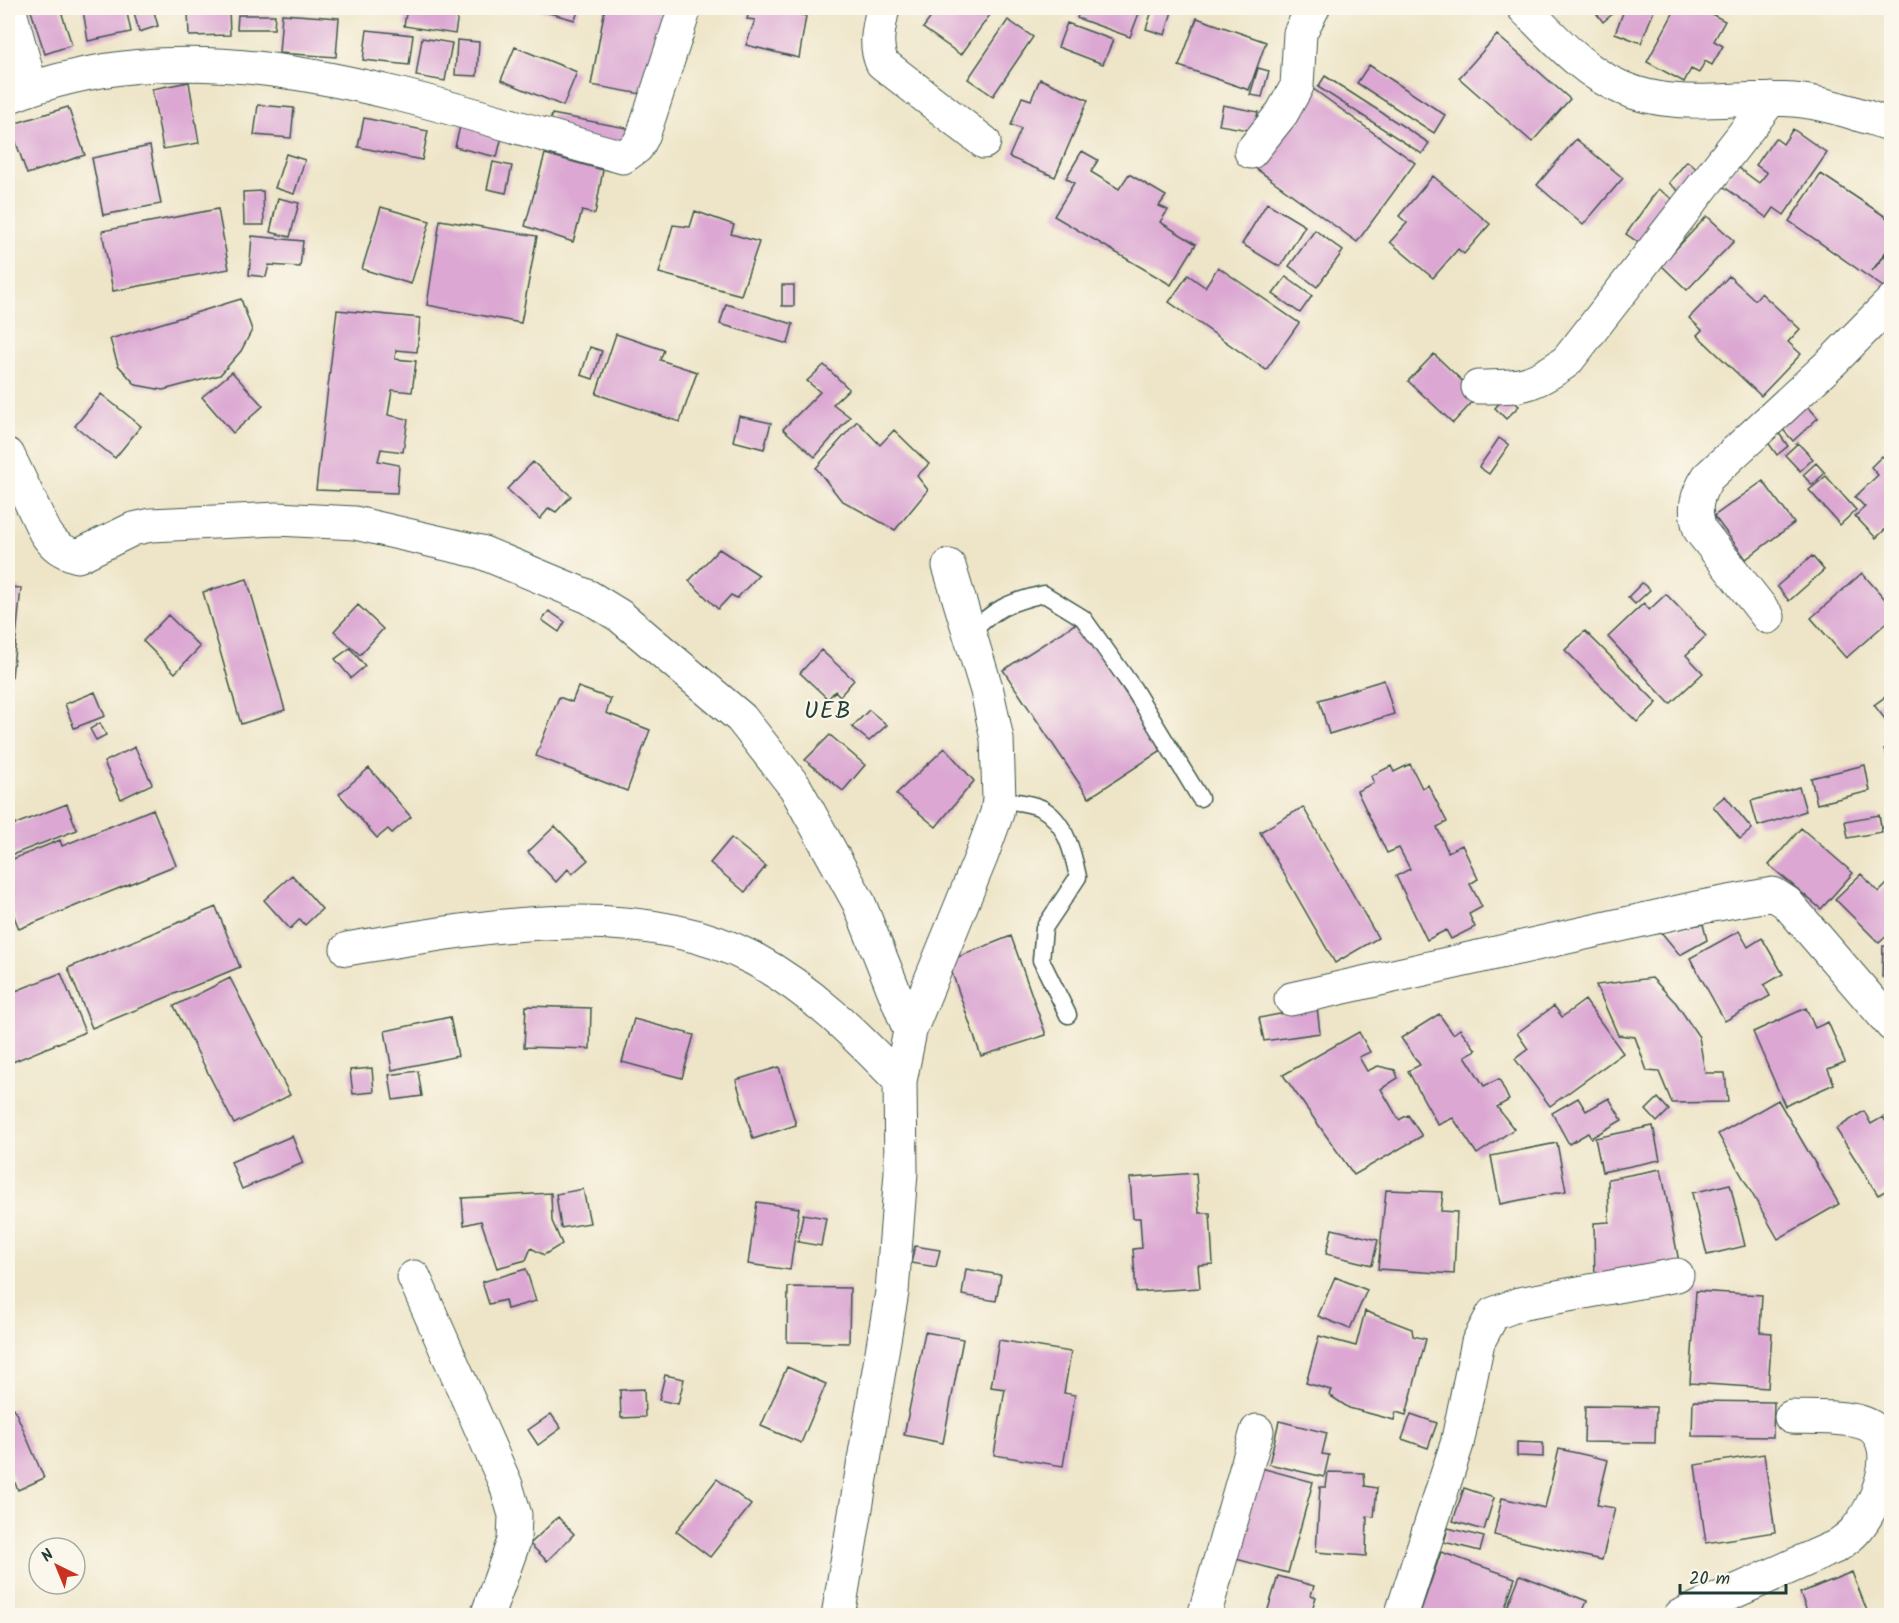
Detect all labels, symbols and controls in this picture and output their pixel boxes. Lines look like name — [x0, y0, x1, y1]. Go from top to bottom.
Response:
district label: UEB — [804, 692, 852, 731]
north arrow — [27, 1536, 87, 1596]
text: N — [36, 1544, 60, 1569]
scale bar — [1680, 1557, 1786, 1595]
text: 20 m — [1689, 1565, 1730, 1594]

